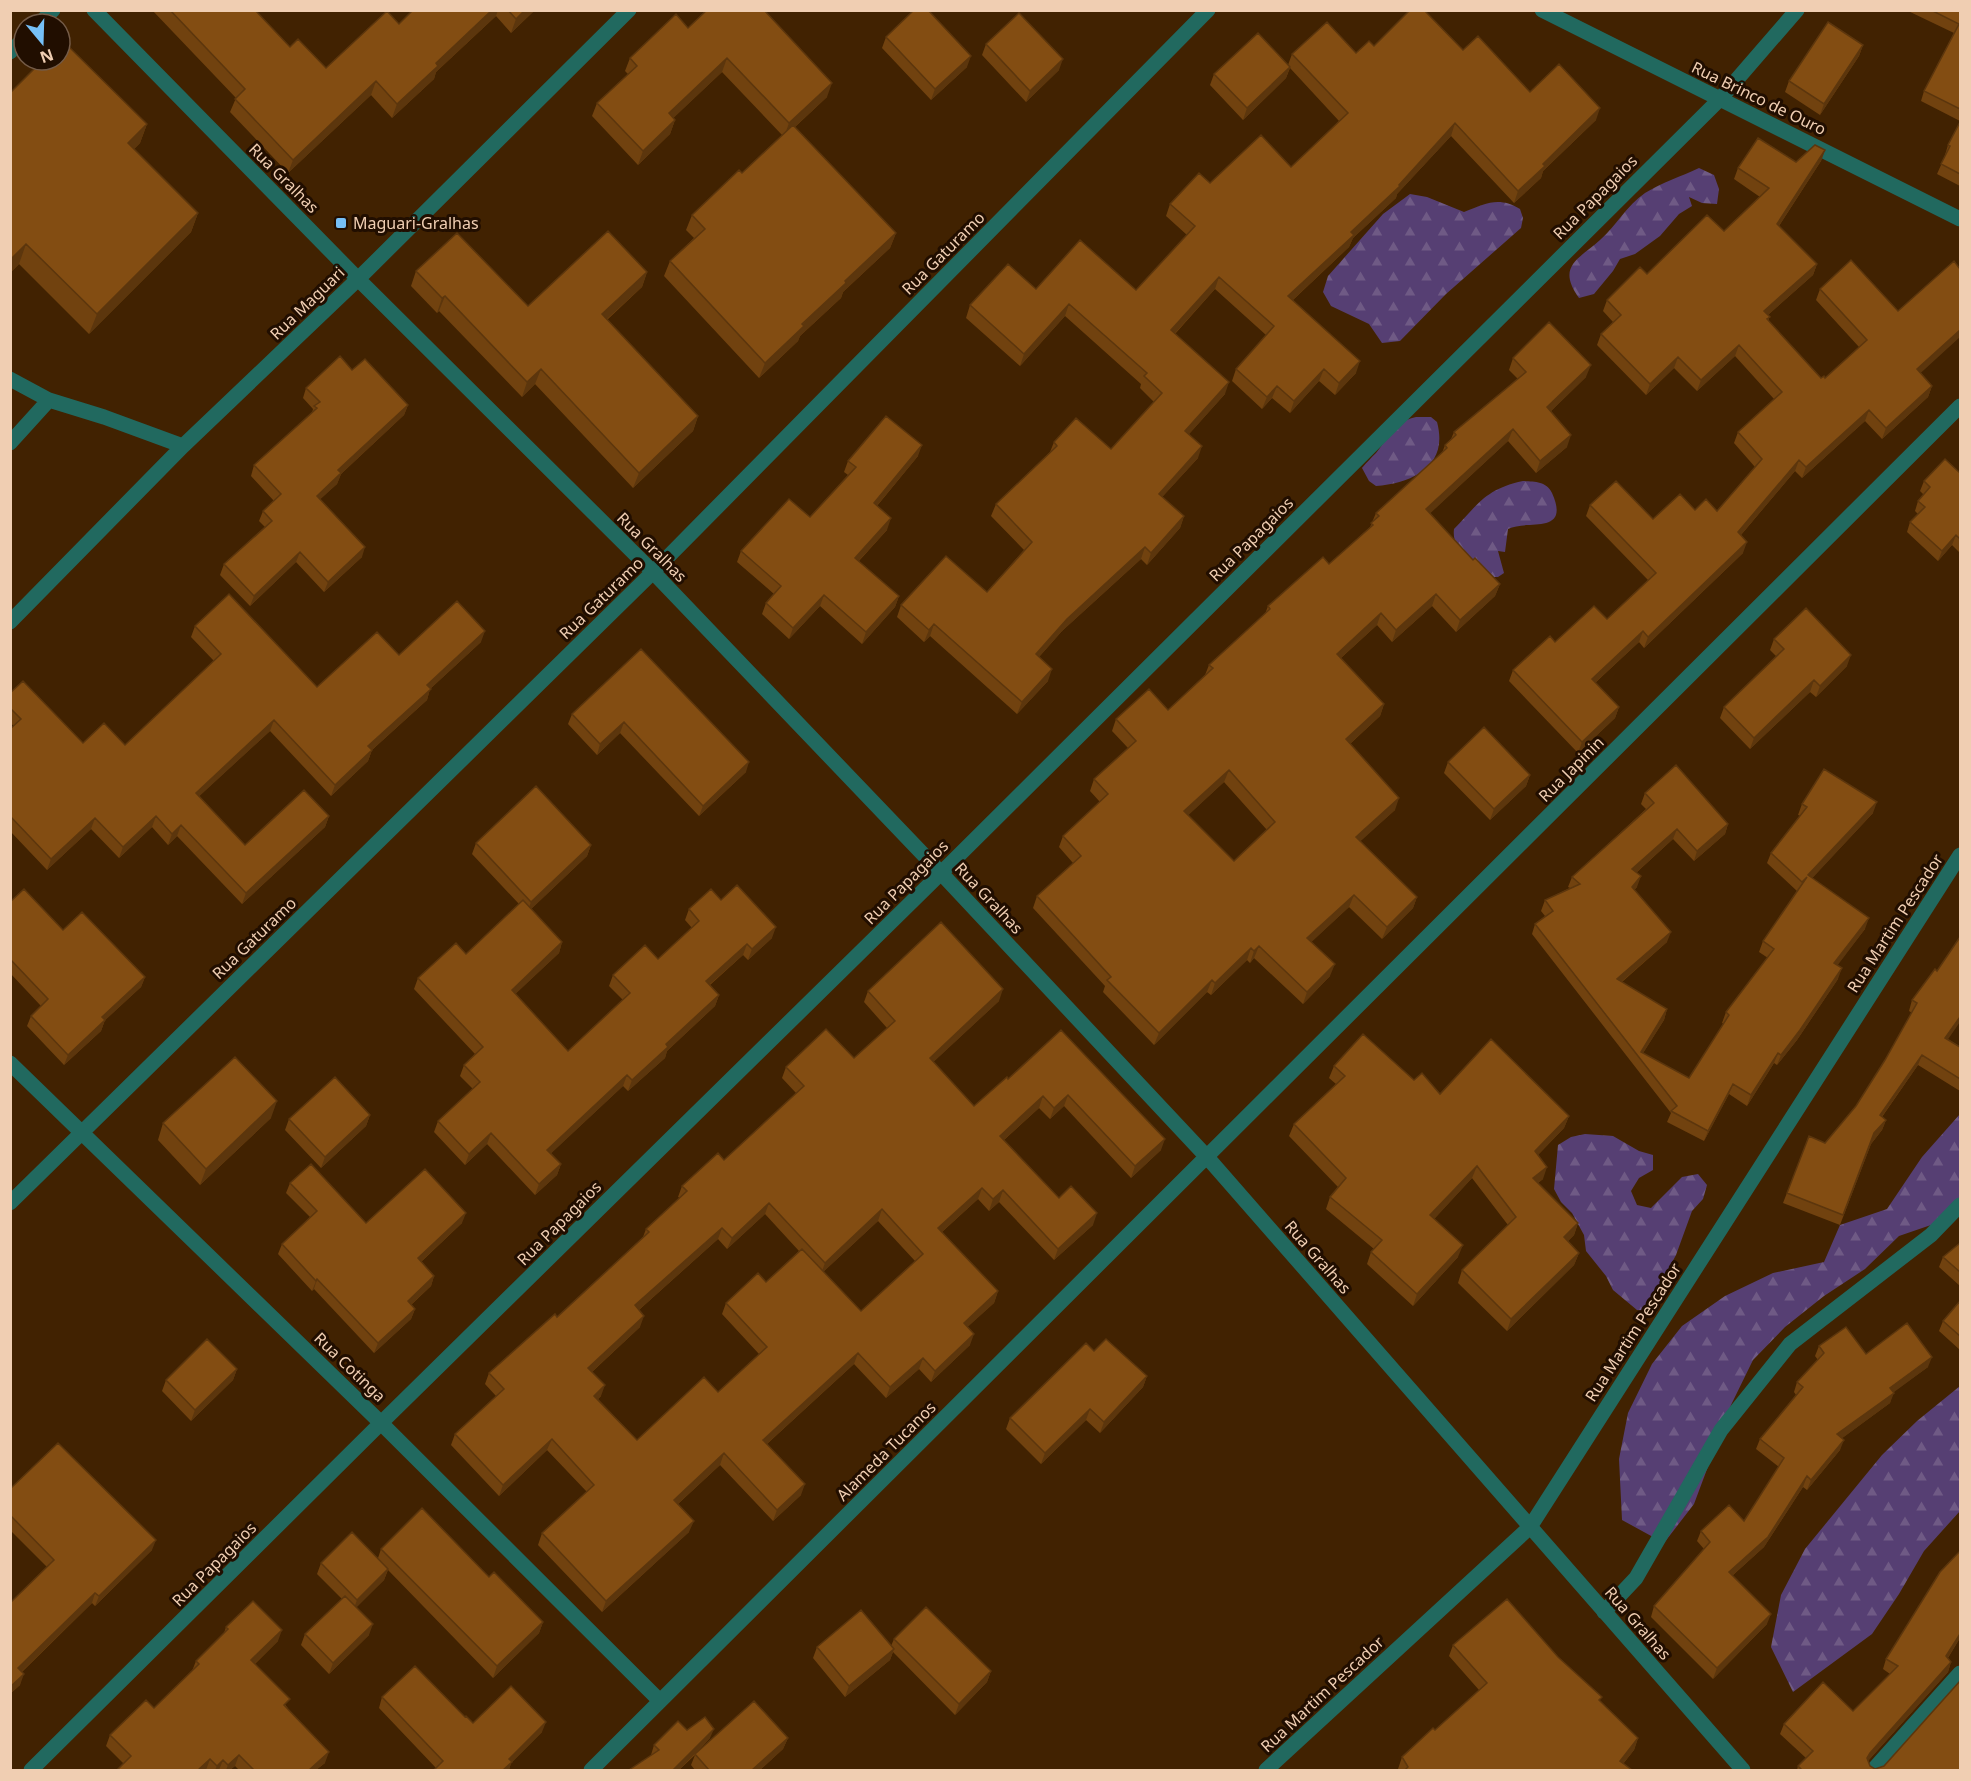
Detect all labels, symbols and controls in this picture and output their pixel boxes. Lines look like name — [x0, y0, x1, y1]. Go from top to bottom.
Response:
north arrow — [12, 12, 72, 72]
text: N — [37, 44, 57, 69]
street label: Rua Brinco de Ouro — [1688, 56, 1830, 140]
street label: Rua Gralhas — [244, 138, 324, 218]
street label: Rua Papagaios — [1548, 150, 1642, 244]
street label: Rua Gaturamo — [897, 207, 989, 299]
place label: Maguari-Gralhas — [353, 212, 479, 234]
marker: Maguari-Gralhas — [334, 216, 348, 230]
street label: Rua Maguari — [265, 262, 349, 344]
street label: Rua Papagaios — [1204, 492, 1298, 586]
street label: Rua Gralhas — [612, 507, 692, 587]
street label: Rua Gaturamo — [554, 552, 648, 644]
street label: Rua Japinin — [1533, 731, 1609, 807]
street label: Rua Papagaios — [859, 835, 953, 929]
street label: Rua Martim Pescador — [1842, 849, 1948, 997]
street label: Rua Gralhas — [950, 857, 1028, 939]
street label: Rua Gaturamo — [207, 892, 301, 984]
street label: Rua Papagaios — [512, 1176, 606, 1270]
street label: Rua Gralhas — [1280, 1216, 1356, 1298]
street label: Rua Martim Pescador — [1580, 1258, 1686, 1406]
street label: Rua Cotinga — [309, 1327, 391, 1407]
street label: Alameda Tucanos — [831, 1396, 941, 1506]
street label: Rua Papagaios — [167, 1517, 261, 1611]
street label: Rua Gralhas — [1600, 1582, 1676, 1664]
street label: Rua Martim Pescador — [1256, 1631, 1389, 1757]

